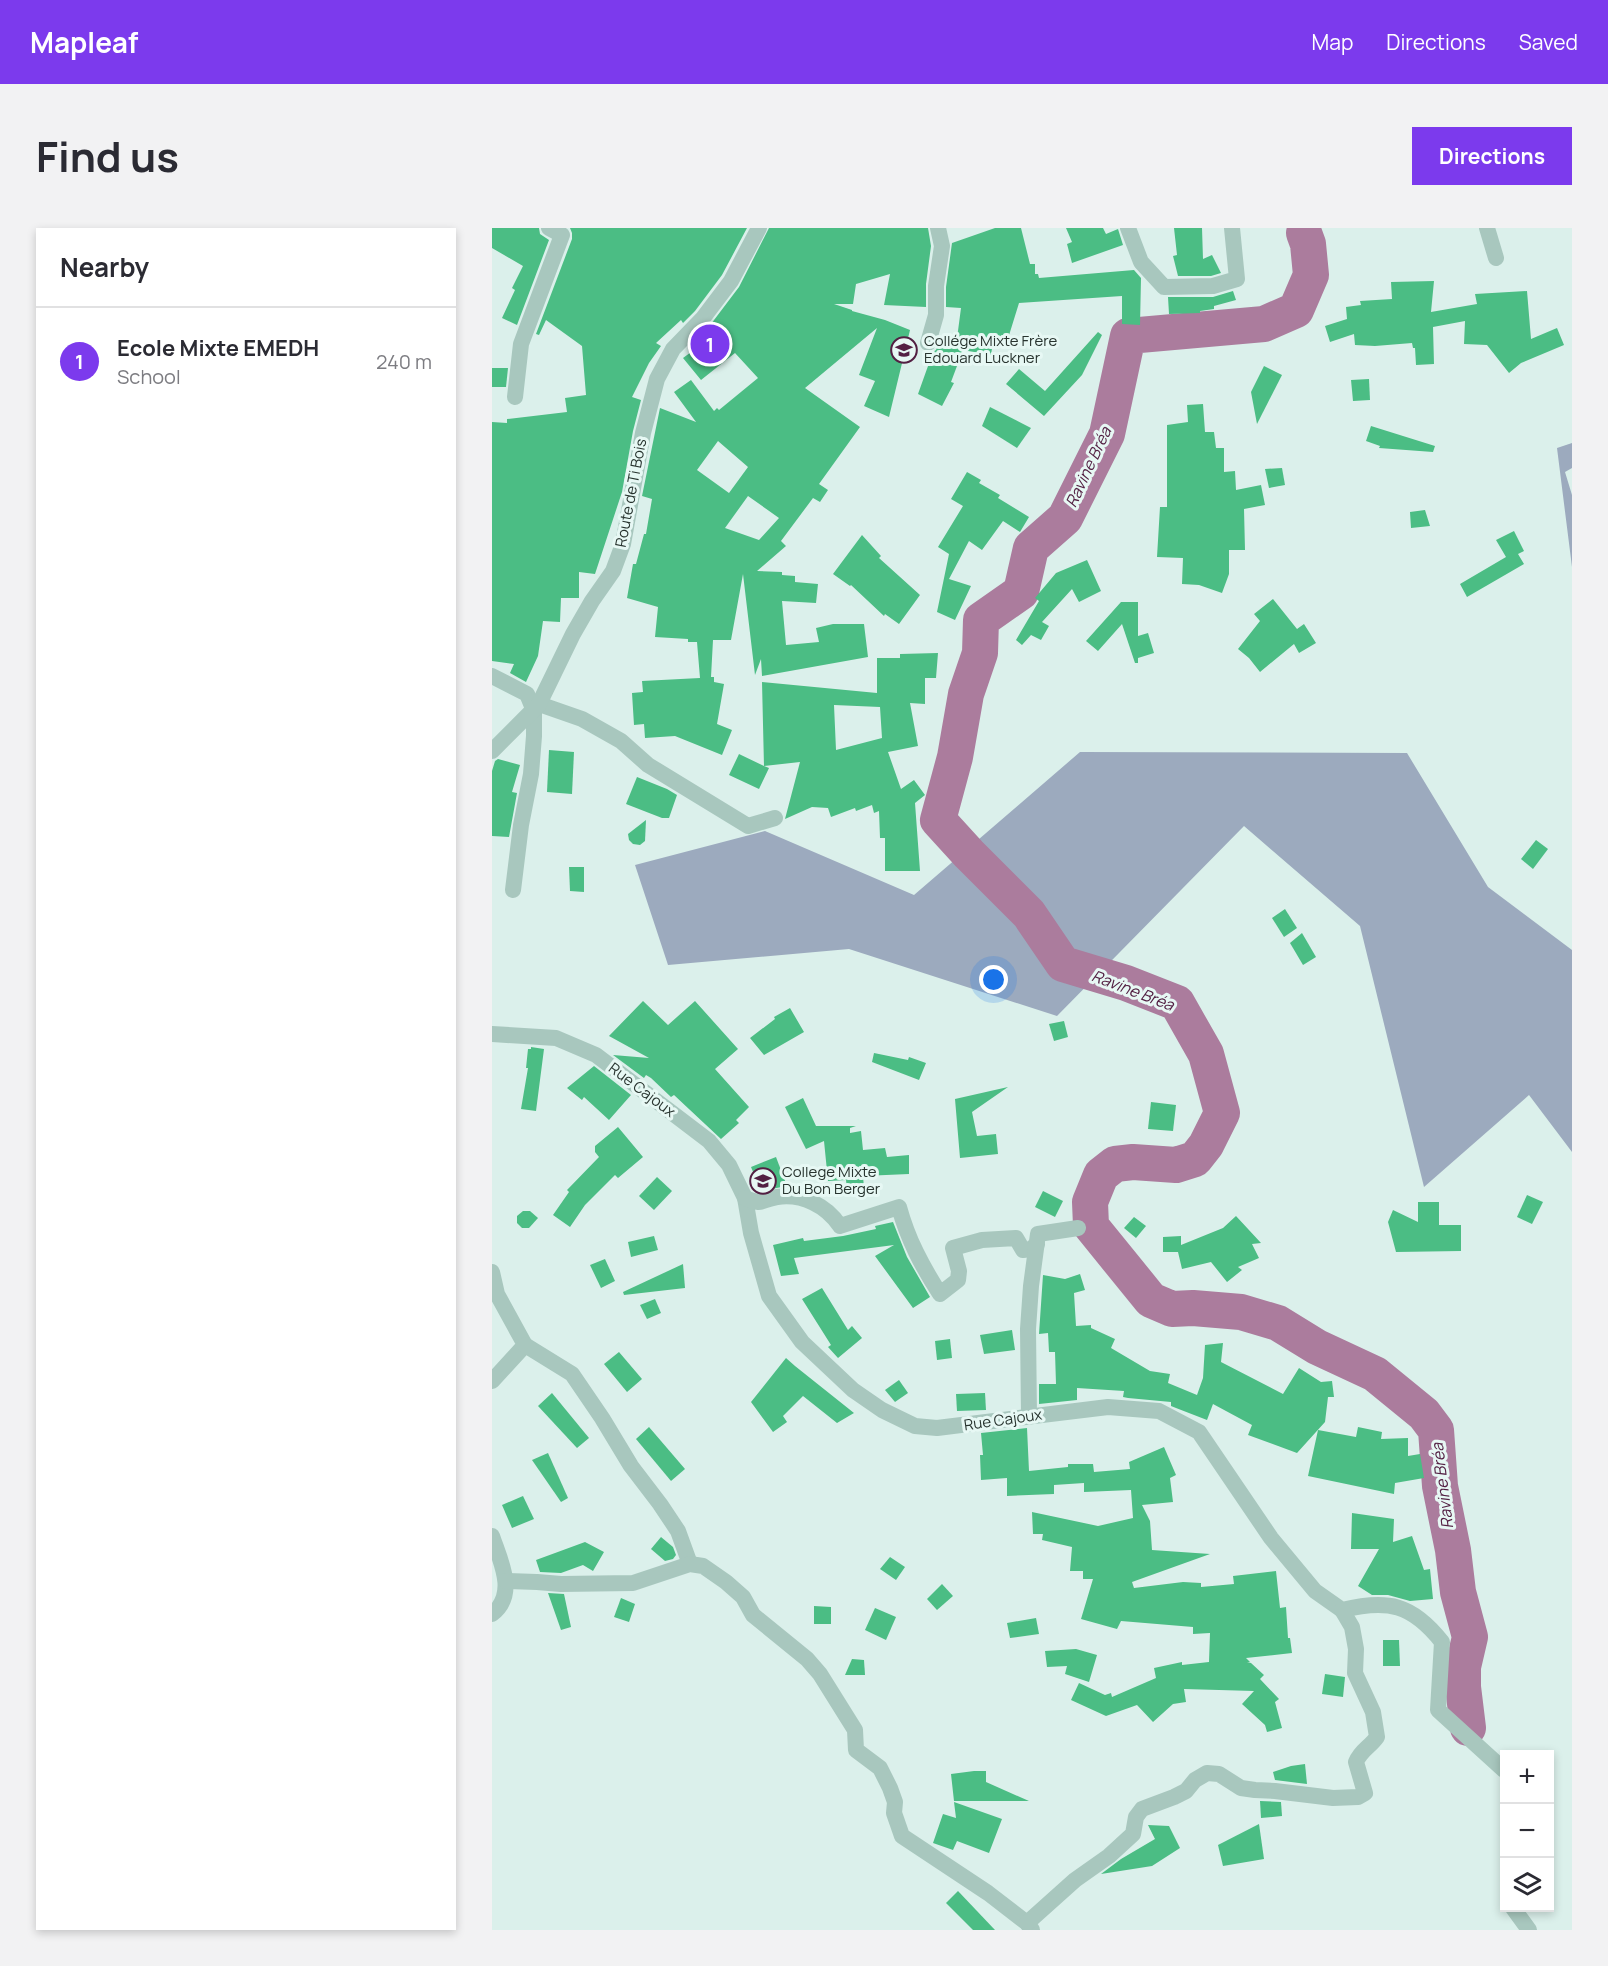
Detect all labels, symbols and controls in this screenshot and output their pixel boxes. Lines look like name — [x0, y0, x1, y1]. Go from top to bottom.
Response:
text: Mapleaf — [30, 23, 138, 61]
text: Map — [1312, 28, 1353, 56]
text: Directions — [1386, 28, 1486, 56]
text: Saved — [1519, 28, 1578, 56]
text: Find us — [36, 127, 179, 185]
button: Directions — [1412, 127, 1572, 185]
text: Nearby — [60, 249, 149, 285]
pin: 1 — [690, 322, 730, 366]
place label: Collége Mixte Frère Edouard Luckner — [924, 330, 1057, 368]
text: Ecole Mixte EMEDH — [117, 333, 319, 363]
school or university icon: Collége Mixte Frère Edouard Luckner — [889, 335, 919, 365]
text: 1 — [75, 348, 84, 375]
text: 240 m — [376, 348, 432, 375]
text: School — [117, 363, 181, 390]
water label: Ravine Bréa — [1060, 422, 1117, 511]
street label: Route de Ti Bois — [610, 437, 651, 549]
water label: Ravine Bréa — [1089, 964, 1178, 1016]
your location — [979, 965, 1008, 994]
street label: Rue Cajoux — [605, 1058, 680, 1122]
place label: College Mixte Du Bon Berger — [782, 1161, 881, 1199]
school or university icon: College Mixte Du Bon Berger — [748, 1166, 778, 1196]
street label: Rue Cajoux — [963, 1404, 1043, 1435]
water label: Ravine Bréa — [1426, 1441, 1458, 1530]
map controls — [1500, 1750, 1554, 1912]
button: + — [1500, 1750, 1554, 1804]
button: − — [1500, 1804, 1554, 1858]
button: layers — [1500, 1858, 1554, 1912]

